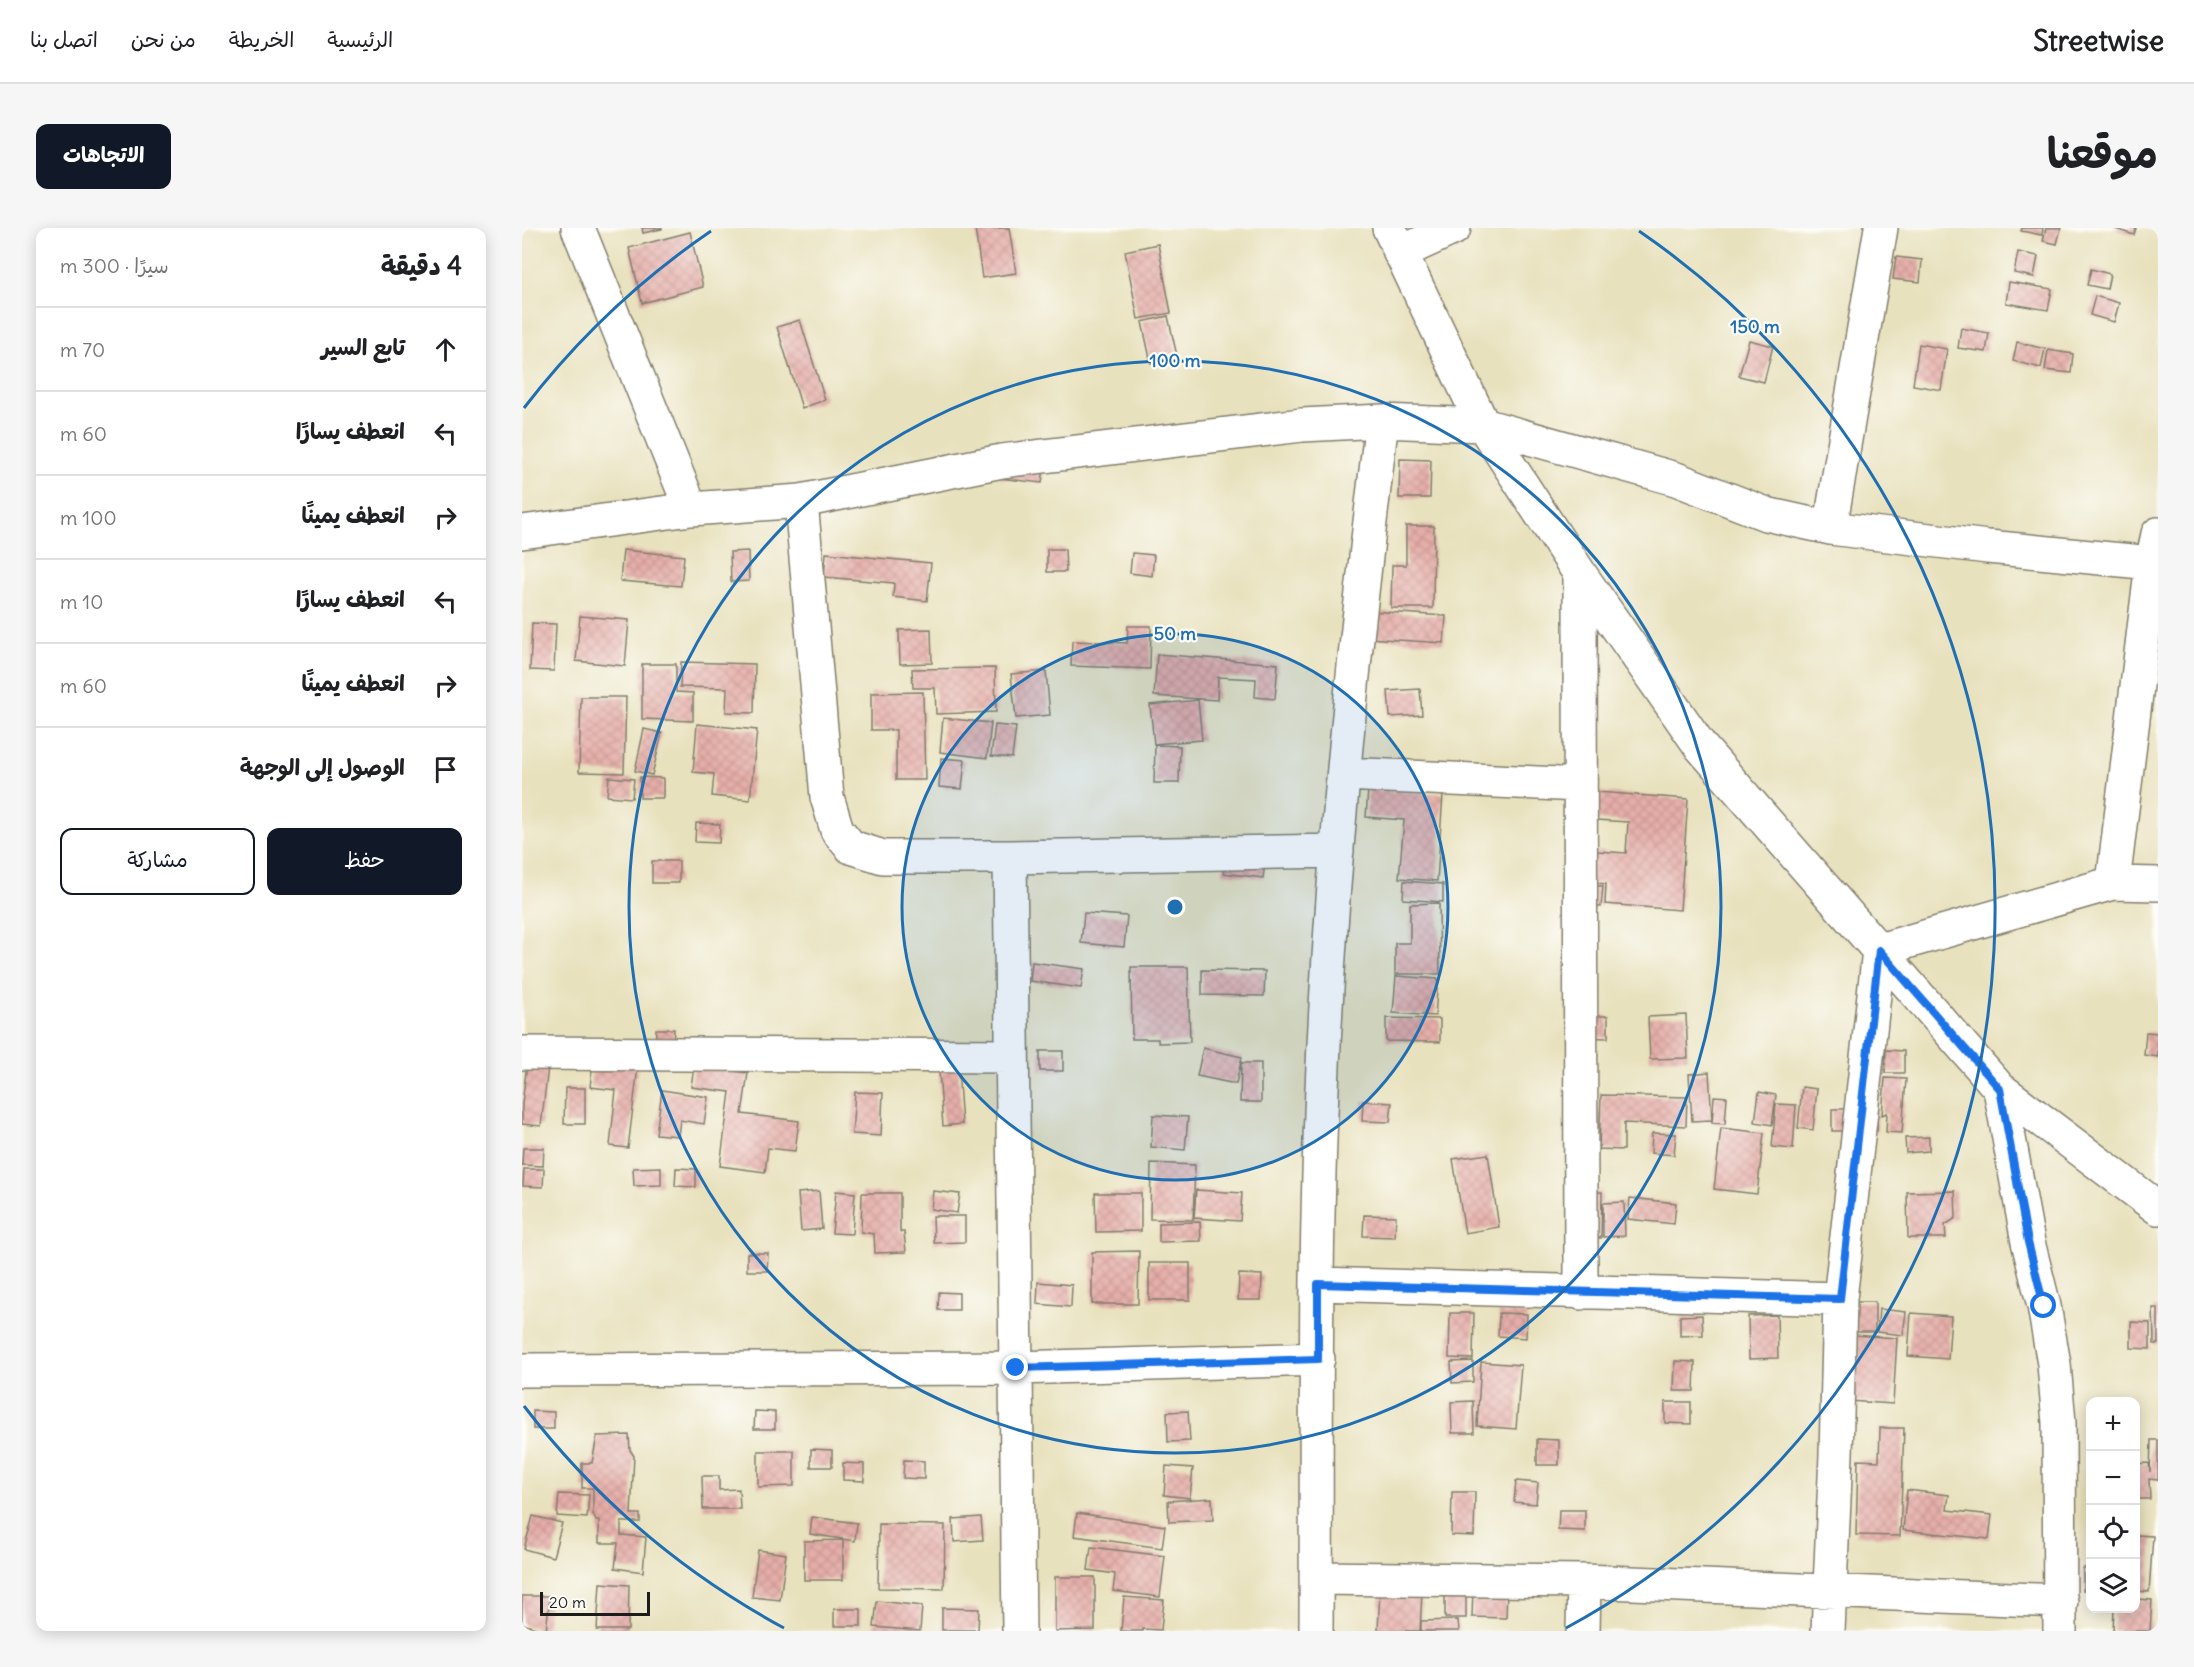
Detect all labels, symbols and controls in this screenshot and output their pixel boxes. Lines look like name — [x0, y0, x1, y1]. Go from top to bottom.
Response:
text: Streetwise — [2033, 23, 2164, 59]
text: اتصل بنا — [30, 26, 98, 53]
text: من نحن — [131, 26, 196, 53]
text: الخريطة — [229, 26, 294, 53]
text: الرئيسية — [327, 26, 393, 53]
button: الاتجاهات — [36, 124, 171, 189]
text: موقعنا — [2047, 127, 2158, 179]
text: 4 دقيقة — [381, 249, 462, 282]
text: سيرًا · 300 m — [60, 253, 169, 278]
text: 150 m — [1730, 315, 1780, 338]
text: تابع السير — [321, 333, 405, 361]
icon: ahead — [429, 333, 462, 366]
text: 70 m — [60, 337, 105, 362]
text: 100 m — [1150, 349, 1201, 372]
text: انعطف يسارًا — [296, 417, 405, 445]
icon: left — [429, 417, 462, 450]
text: 60 m — [60, 421, 107, 446]
text: انعطف يمينًا — [302, 501, 405, 529]
icon: right — [429, 501, 462, 534]
text: 100 m — [60, 505, 117, 530]
text: انعطف يسارًا — [296, 585, 405, 613]
icon: left — [429, 585, 462, 618]
text: 10 m — [60, 589, 103, 614]
text: 50 m — [1154, 622, 1196, 645]
text: انعطف يمينًا — [302, 669, 405, 697]
icon: right — [429, 669, 462, 702]
text: 60 m — [60, 673, 107, 698]
text: الوصول إلى الوجهة — [240, 753, 405, 781]
icon: arrive — [429, 753, 462, 786]
button: مشاركة — [60, 828, 255, 895]
button: حفظ — [267, 828, 462, 895]
centre of rings — [1165, 897, 1185, 917]
route start — [2030, 1292, 2056, 1318]
route end — [1002, 1354, 1028, 1380]
map controls — [2086, 1397, 2140, 1613]
button: + — [2086, 1397, 2140, 1451]
button: − — [2086, 1451, 2140, 1505]
button: locate — [2086, 1505, 2140, 1559]
button: layers — [2086, 1559, 2140, 1613]
scale bar — [540, 1589, 650, 1616]
text: 20 m — [549, 1592, 586, 1612]

